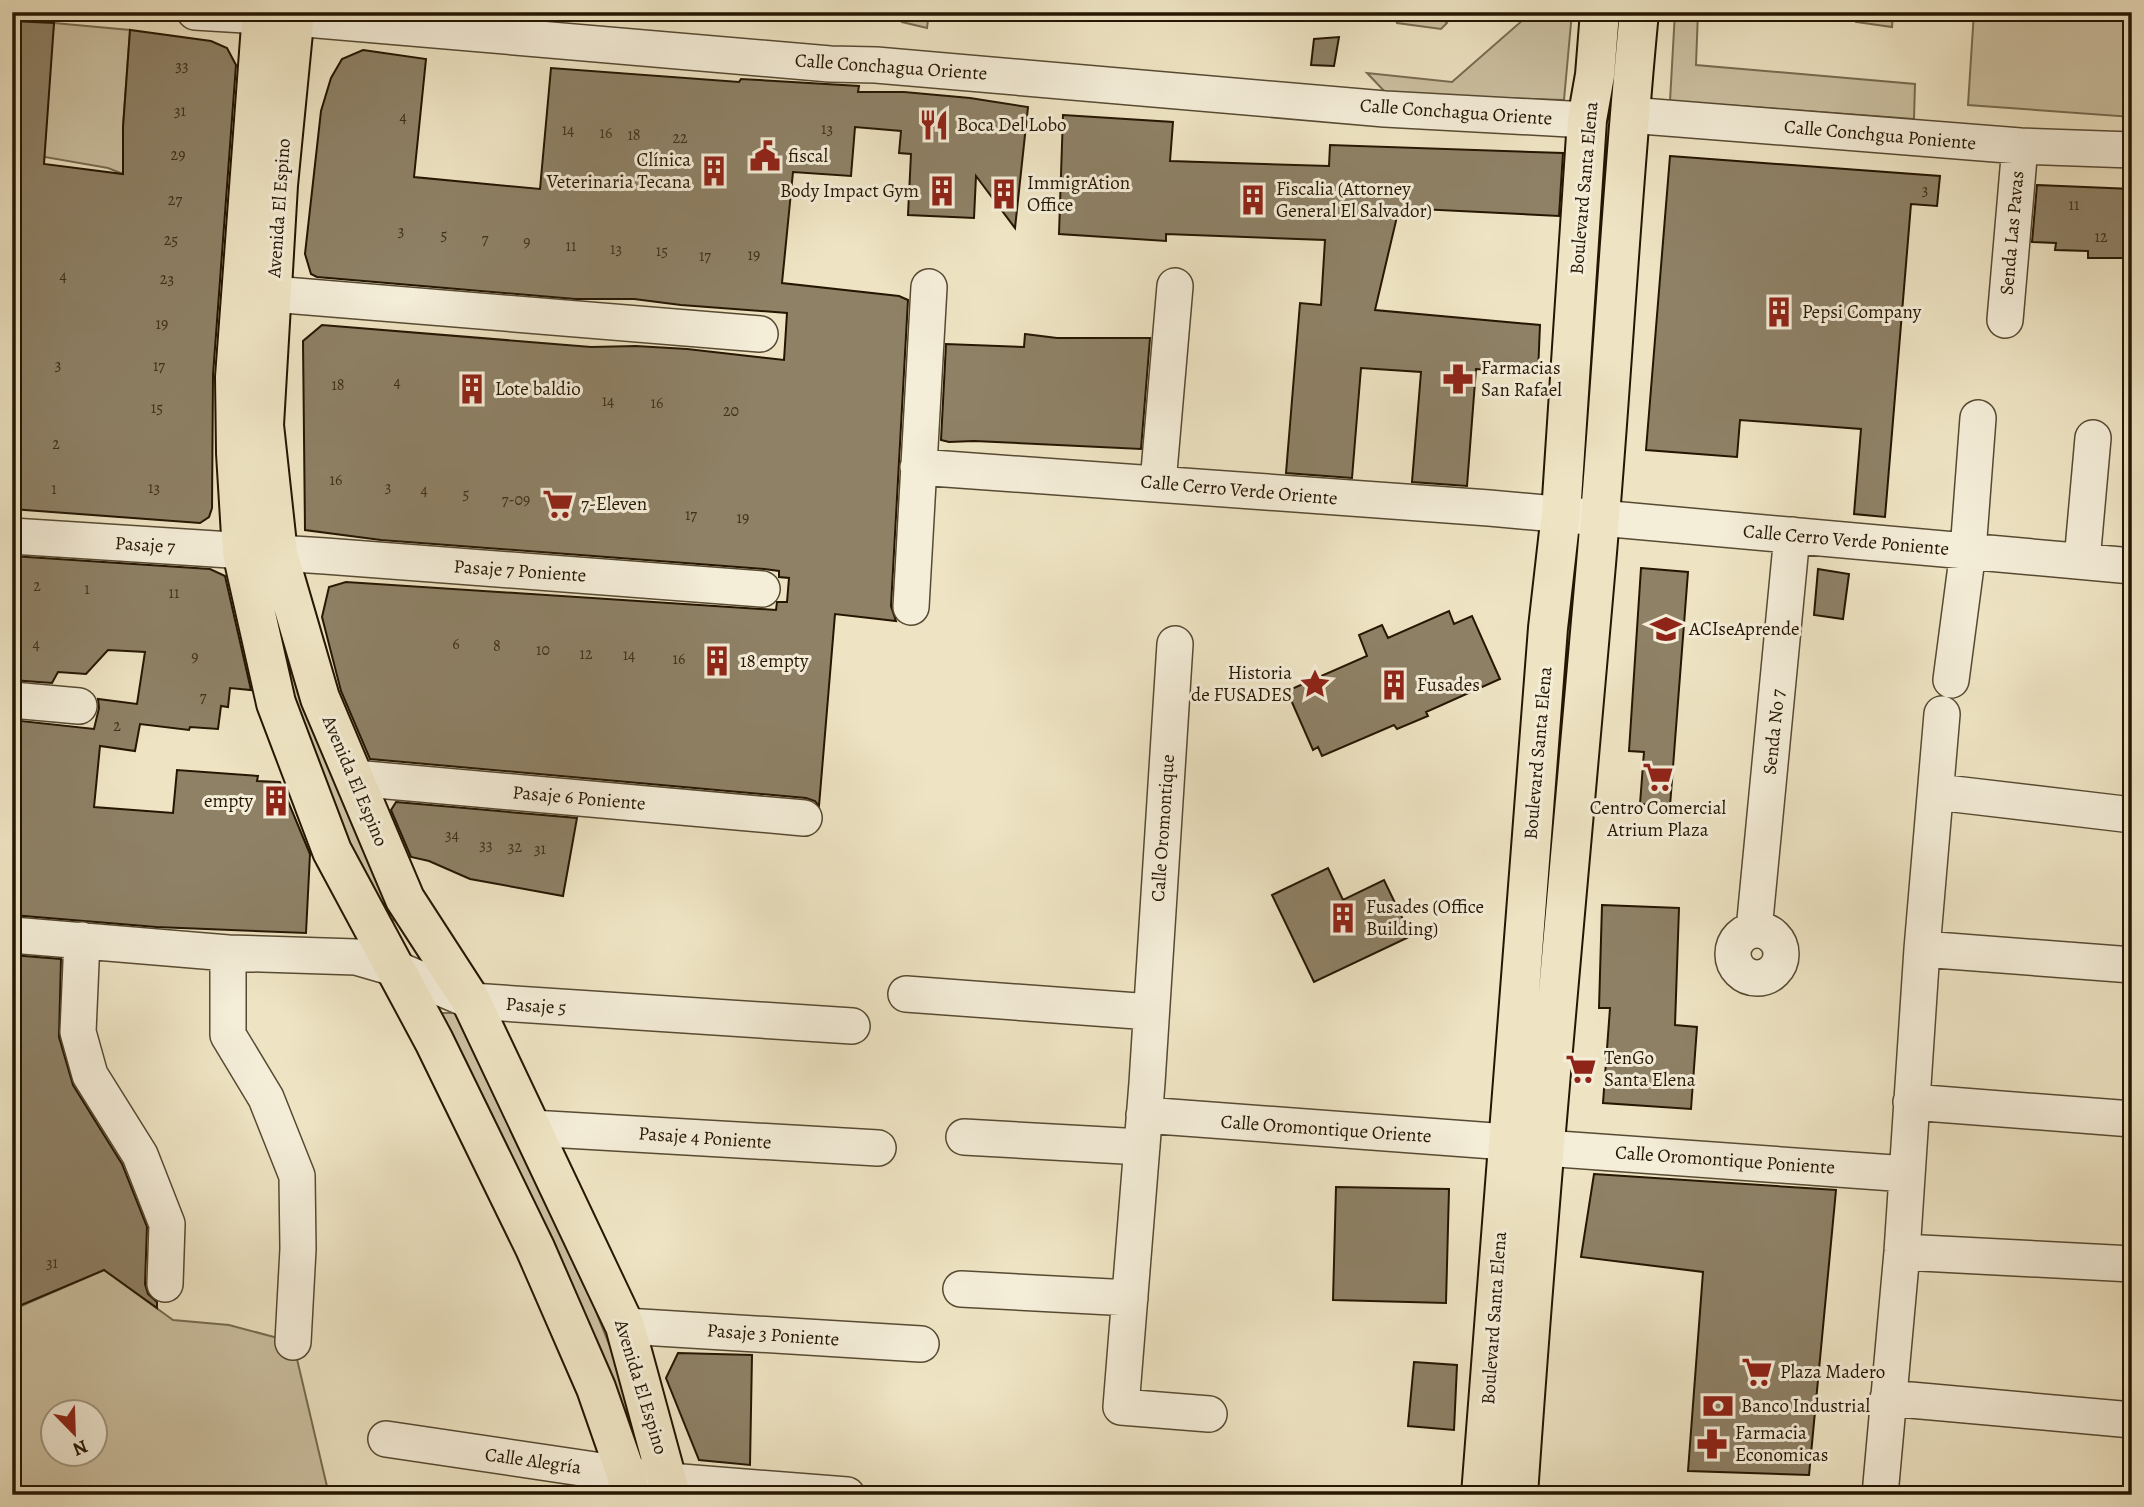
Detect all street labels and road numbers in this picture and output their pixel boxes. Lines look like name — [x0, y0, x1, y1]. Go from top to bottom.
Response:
street label: Calle Conchagua Oriente — [794, 47, 988, 87]
street label: Calle Conchagua Oriente — [1359, 92, 1553, 132]
street label: Boulevard Santa Elena — [1563, 100, 1605, 276]
street label: Calle Conchgua Poniente — [1783, 114, 1977, 156]
street label: Avenida El Espino — [261, 137, 297, 280]
street label: Senda Las Pavas — [1994, 170, 2030, 296]
street label: Calle Cerro Verde Oriente — [1139, 468, 1339, 512]
street label: Calle Cerro Verde Poniente — [1742, 518, 1950, 562]
street label: Pasaje 7 — [114, 530, 176, 560]
street label: Pasaje 7 Poniente — [453, 553, 587, 589]
street label: Boulevard Santa Elena — [1517, 665, 1559, 841]
street label: Senda No 7 — [1757, 688, 1791, 776]
street label: Avenida El Espino — [315, 711, 394, 850]
street label: Calle Oromontique — [1145, 753, 1181, 903]
street label: Pasaje 6 Poniente — [511, 779, 647, 817]
street label: Pasaje 5 — [505, 991, 567, 1021]
street label: Calle Oromontique Oriente — [1220, 1109, 1432, 1149]
street label: Pasaje 4 Poniente — [638, 1120, 772, 1156]
street label: Calle Oromontique Poniente — [1614, 1139, 1836, 1181]
street label: Boulevard Santa Elena — [1475, 1230, 1513, 1405]
street label: Avenida El Espino — [608, 1315, 674, 1458]
street label: Pasaje 3 Poniente — [706, 1317, 840, 1353]
street label: Calle Alegría — [483, 1441, 583, 1481]

